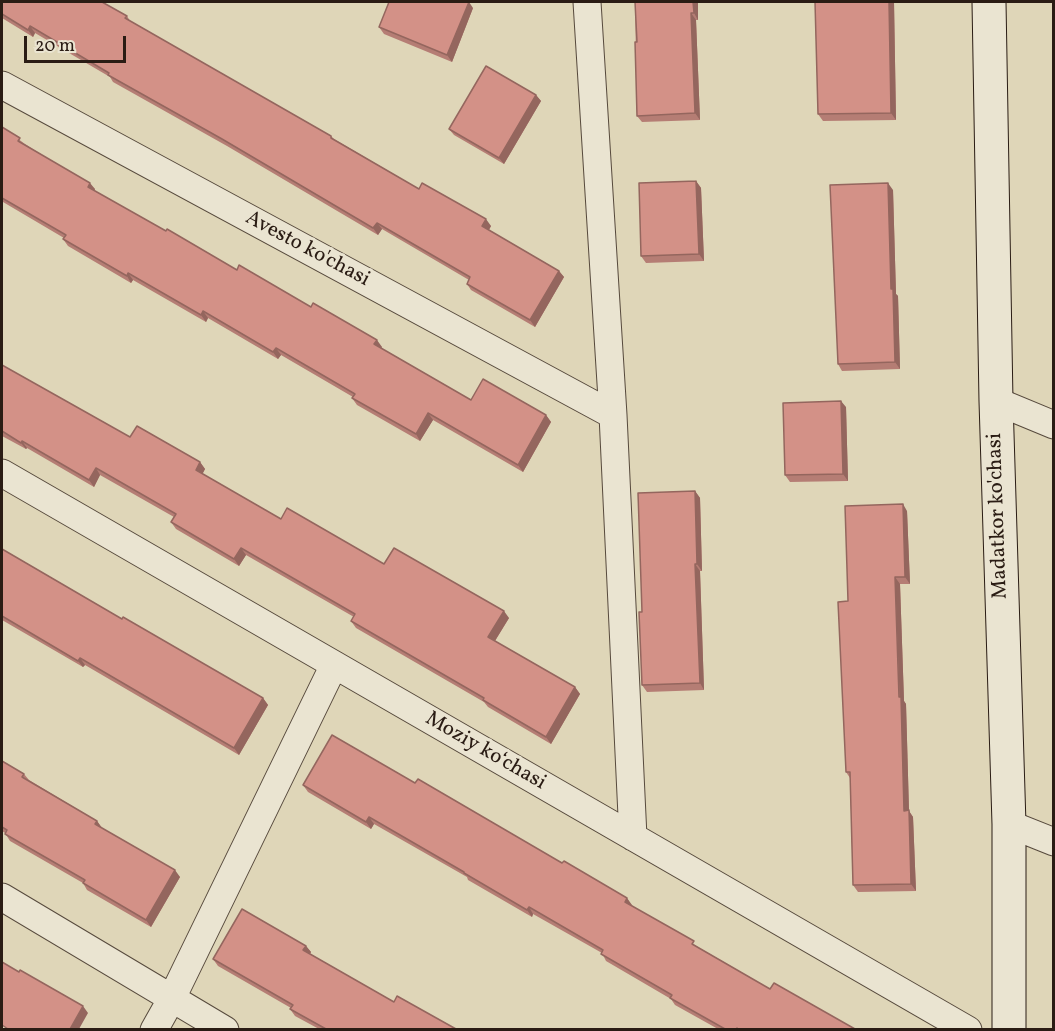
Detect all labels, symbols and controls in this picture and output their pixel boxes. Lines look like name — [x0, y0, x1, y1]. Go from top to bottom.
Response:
scale bar — [27, 24, 129, 62]
text: 20 m — [35, 34, 75, 59]
street label: Avesto ko'chasi — [240, 207, 374, 293]
street label: Madatkor ko'chasi — [984, 432, 1014, 600]
street label: Moziy ko‘chasi — [420, 707, 550, 797]

